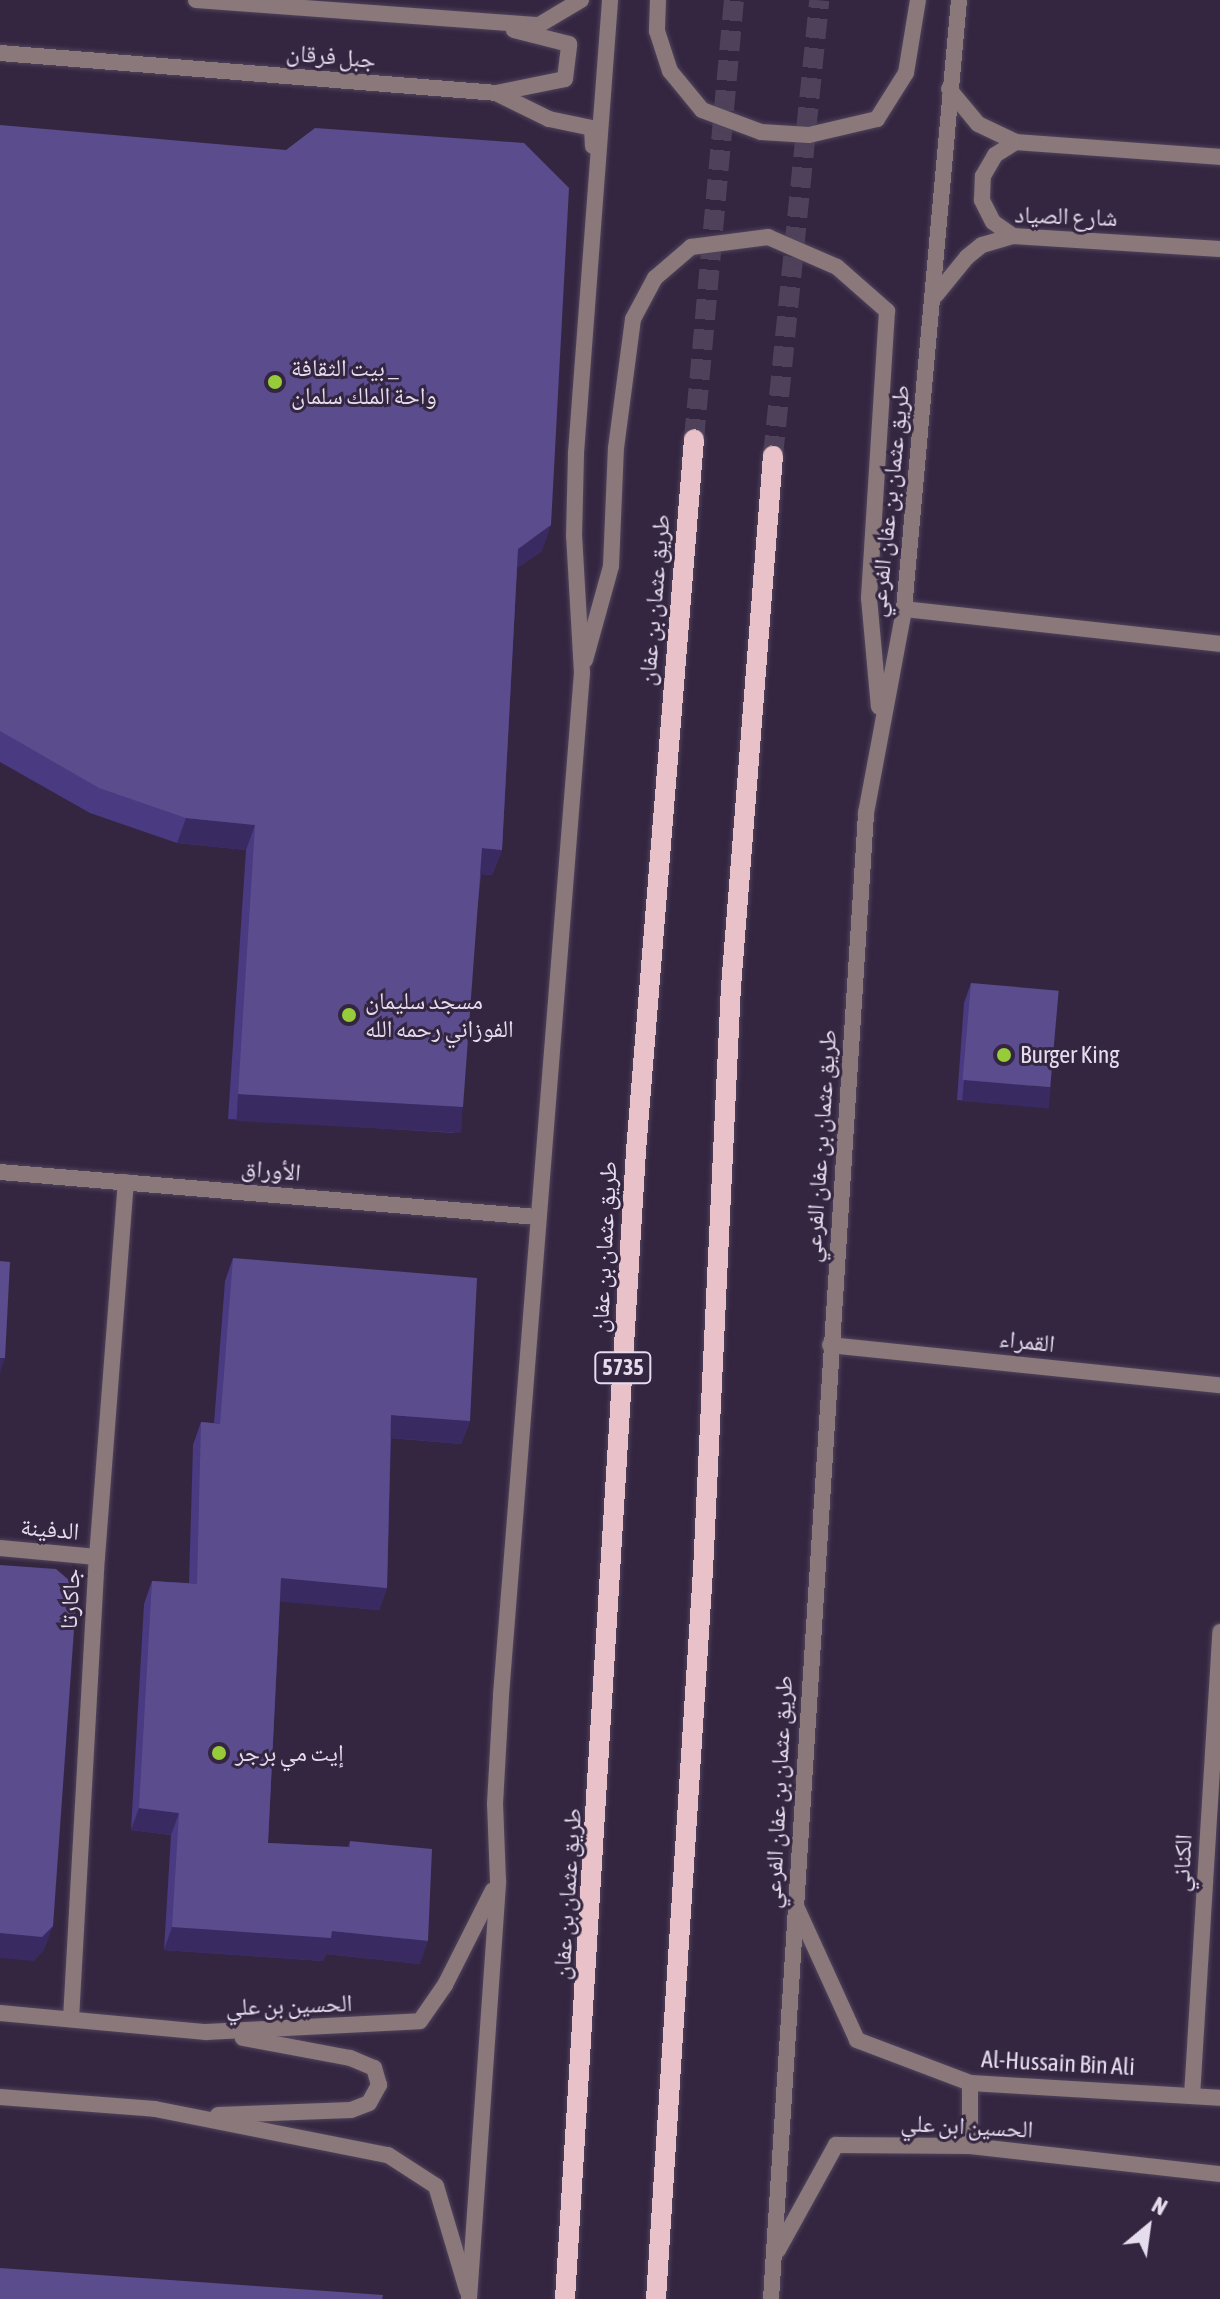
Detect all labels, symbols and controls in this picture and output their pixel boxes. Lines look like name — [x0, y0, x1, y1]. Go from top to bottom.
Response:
street label: جبل فرقان — [285, 38, 377, 74]
street label: شارع الصياد — [1014, 200, 1118, 232]
place label: بيت الثقافة _ واحة الملك سلمان — [291, 354, 437, 410]
marker: بيت الثقافة _ واحة الملك سلمان — [266, 373, 284, 391]
street label: طريق عثمان بن عفان الفرعي — [862, 383, 916, 619]
street label: طريق عثمان بن عفان — [632, 513, 676, 687]
place label: مسجد سليمان الفوزاني رحمه الله — [365, 987, 514, 1043]
marker: مسجد سليمان الفوزاني رحمه الله — [340, 1006, 358, 1024]
street label: طريق عثمان بن عفان الفرعي — [797, 1028, 843, 1264]
place label: Burger King — [1020, 1041, 1120, 1069]
marker: Burger King — [995, 1046, 1013, 1064]
street label: الأوراق — [240, 1153, 302, 1187]
street label: طريق عثمان بن عفان — [585, 1160, 623, 1334]
street label: القمراء — [998, 1324, 1056, 1358]
road number: 5735 — [593, 1350, 653, 1386]
street label: الدفينة — [19, 1512, 81, 1546]
street label: جاكارتا — [54, 1568, 86, 1630]
street label: طريق عثمان بن عفان الفرعي — [758, 1675, 798, 1909]
place label: إيت مي برجر — [235, 1739, 344, 1767]
marker: إيت مي برجر — [210, 1744, 228, 1762]
street label: طريق عثمان بن عفان — [547, 1807, 587, 1981]
street label: الكناني — [1166, 1833, 1198, 1893]
street label: الحسين بن علي — [225, 1988, 353, 2022]
street label: Al-Hussain Bin Ali — [981, 2045, 1135, 2081]
street label: الحسين ابن علي — [900, 2108, 1034, 2144]
north arrow — [1108, 2187, 1188, 2267]
text: N — [1148, 2191, 1172, 2221]

